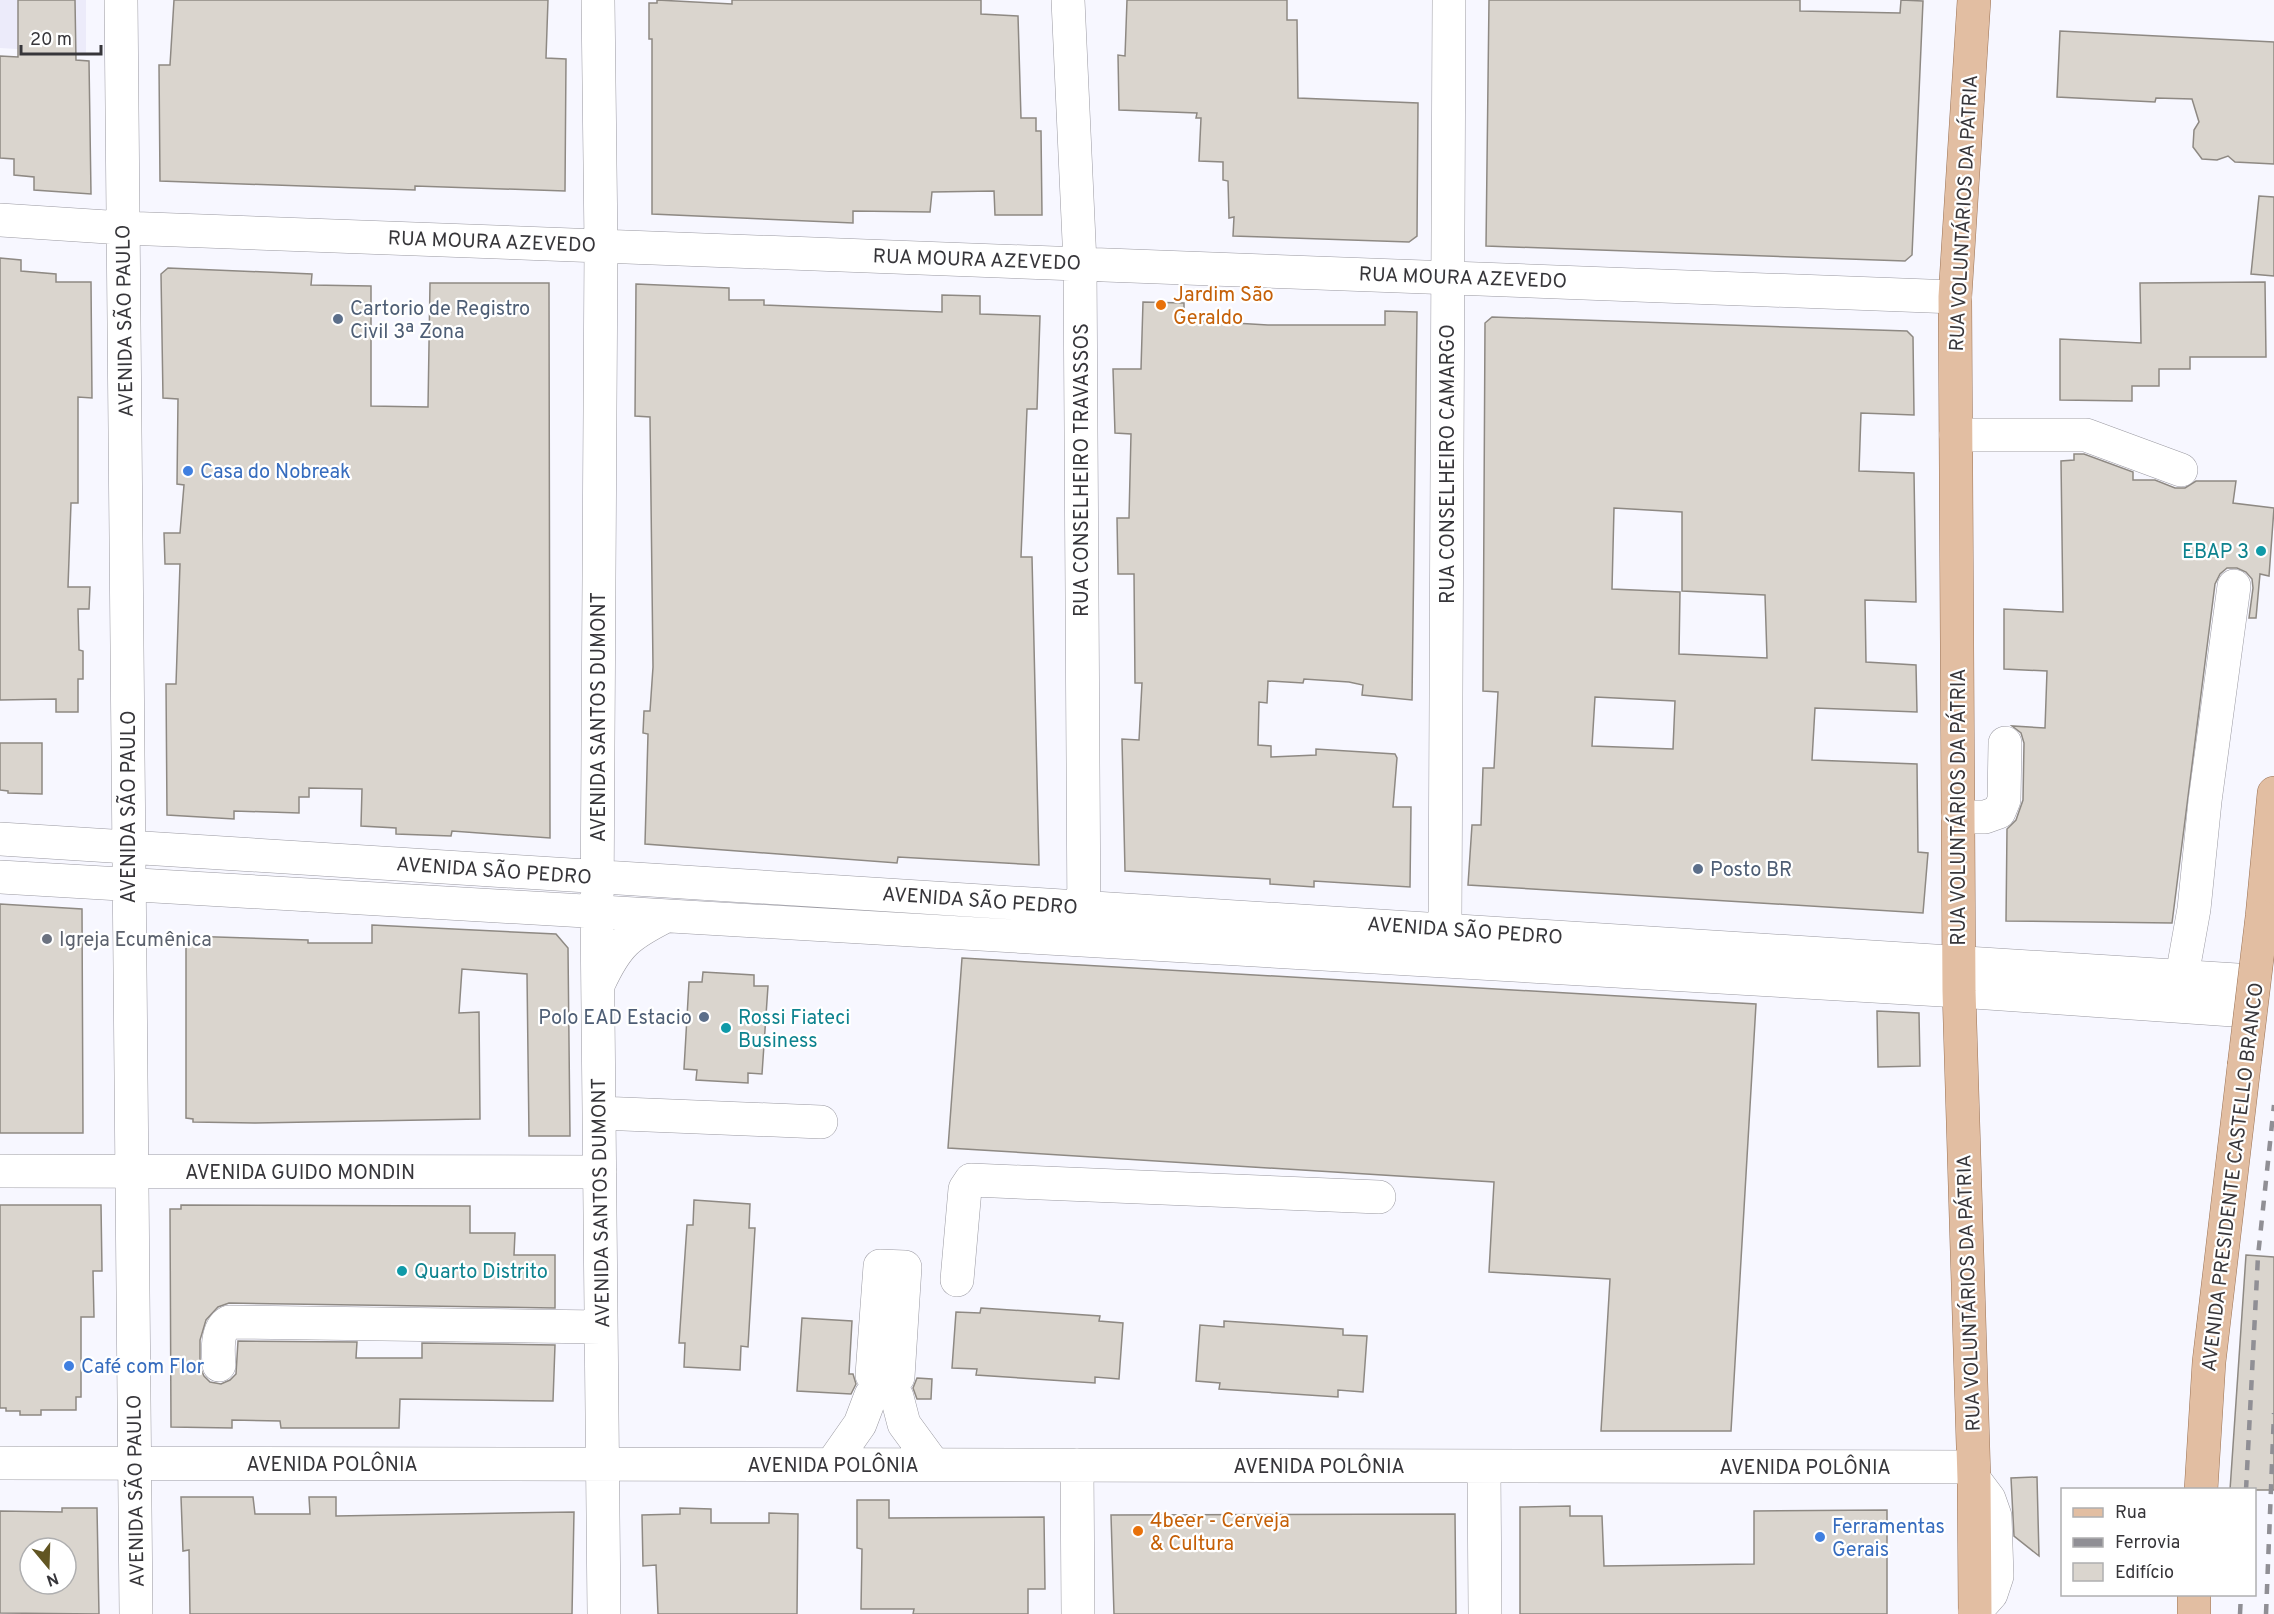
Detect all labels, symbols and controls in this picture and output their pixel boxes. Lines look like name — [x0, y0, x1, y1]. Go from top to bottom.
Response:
scale bar — [21, 18, 100, 56]
text: 20 m — [30, 29, 72, 52]
street label: RUA VOLUNTÁRIOS DA PÁTRIA — [1943, 74, 1985, 352]
street label: AVENIDA SÃO PAULO — [110, 224, 141, 418]
street label: RUA MOURA AZEVEDO — [387, 226, 597, 260]
street label: RUA MOURA AZEVEDO — [872, 244, 1082, 278]
street label: RUA MOURA AZEVEDO — [1358, 262, 1568, 296]
place label: Jardim São Geraldo — [1173, 283, 1274, 332]
place label: Cartorio de Registro Civil 3ª Zona — [350, 297, 530, 346]
marker: Jardim São Geraldo — [1154, 298, 1168, 312]
marker: Cartorio de Registro Civil 3ª Zona — [331, 312, 345, 326]
street label: RUA CONSELHEIRO TRAVASSOS — [1070, 323, 1096, 617]
street label: RUA CONSELHEIRO CAMARGO — [1436, 324, 1462, 604]
place label: Casa do Nobreak — [200, 460, 351, 486]
marker: Casa do Nobreak — [181, 464, 195, 478]
place label: EBAP 3 — [2182, 540, 2249, 566]
marker: EBAP 3 — [2254, 544, 2268, 558]
street label: AVENIDA SANTOS DUMONT — [587, 592, 613, 842]
street label: RUA VOLUNTÁRIOS DA PÁTRIA — [1945, 668, 1973, 946]
street label: AVENIDA SÃO PAULO — [116, 711, 143, 903]
street label: AVENIDA SÃO PEDRO — [395, 851, 593, 892]
place label: Posto BR — [1710, 858, 1792, 884]
marker: Posto BR — [1691, 862, 1705, 876]
street label: AVENIDA SÃO PEDRO — [881, 881, 1079, 922]
street label: AVENIDA SÃO PEDRO — [1366, 911, 1564, 952]
place label: Igreja Ecumênica — [59, 928, 212, 954]
marker: Igreja Ecumênica — [40, 932, 54, 946]
street label: AVENIDA PRESIDENTE CASTELLO BRANCO — [2197, 981, 2271, 1373]
place label: Polo EAD Estacio — [538, 1006, 692, 1032]
place label: Rossi Fiateci Business — [738, 1006, 850, 1055]
marker: Polo EAD Estacio — [697, 1010, 711, 1024]
marker: Rossi Fiateci Business — [719, 1021, 733, 1035]
street label: AVENIDA SANTOS DUMONT — [587, 1078, 617, 1328]
street label: RUA VOLUNTÁRIOS DA PÁTRIA — [1950, 1154, 1988, 1432]
street label: AVENIDA GUIDO MONDIN — [185, 1161, 415, 1187]
place label: Quarto Distrito — [414, 1260, 548, 1286]
marker: Quarto Distrito — [395, 1264, 409, 1278]
place label: Café com Flor — [81, 1355, 204, 1381]
marker: Café com Flor — [62, 1359, 76, 1373]
street label: AVENIDA SÃO PAULO — [121, 1394, 152, 1588]
street label: AVENIDA POLÔNIA — [246, 1451, 418, 1479]
street label: AVENIDA POLÔNIA — [747, 1452, 919, 1480]
street label: AVENIDA POLÔNIA — [1233, 1453, 1405, 1481]
street label: AVENIDA POLÔNIA — [1719, 1454, 1891, 1482]
legend — [2061, 1488, 2256, 1596]
text: Rua — [2115, 1502, 2146, 1525]
place label: 4beer - Cerveja & Cultura — [1150, 1509, 1290, 1558]
place label: Ferramentas Gerais — [1832, 1515, 1945, 1564]
marker: 4beer - Cerveja & Cultura — [1131, 1524, 1145, 1538]
marker: Ferramentas Gerais — [1813, 1530, 1827, 1544]
text: Ferrovia — [2115, 1532, 2180, 1555]
north arrow — [18, 1536, 78, 1596]
text: Edifício — [2115, 1562, 2174, 1585]
text: N — [44, 1567, 61, 1590]

